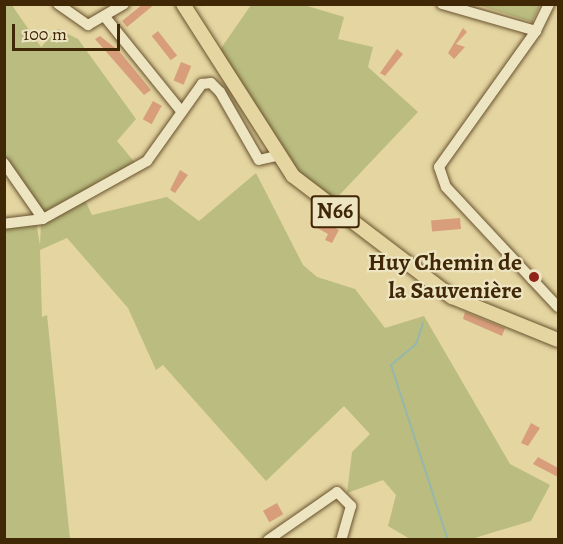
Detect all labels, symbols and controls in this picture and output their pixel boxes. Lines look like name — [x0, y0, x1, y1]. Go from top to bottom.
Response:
scale bar — [15, 12, 123, 50]
text: 100 m — [23, 22, 67, 46]
road number: N66 — [310, 193, 360, 231]
place label: Huy Chemin de la Sauvenière — [368, 249, 522, 305]
marker: Huy Chemin de la Sauvenière — [527, 270, 541, 284]

